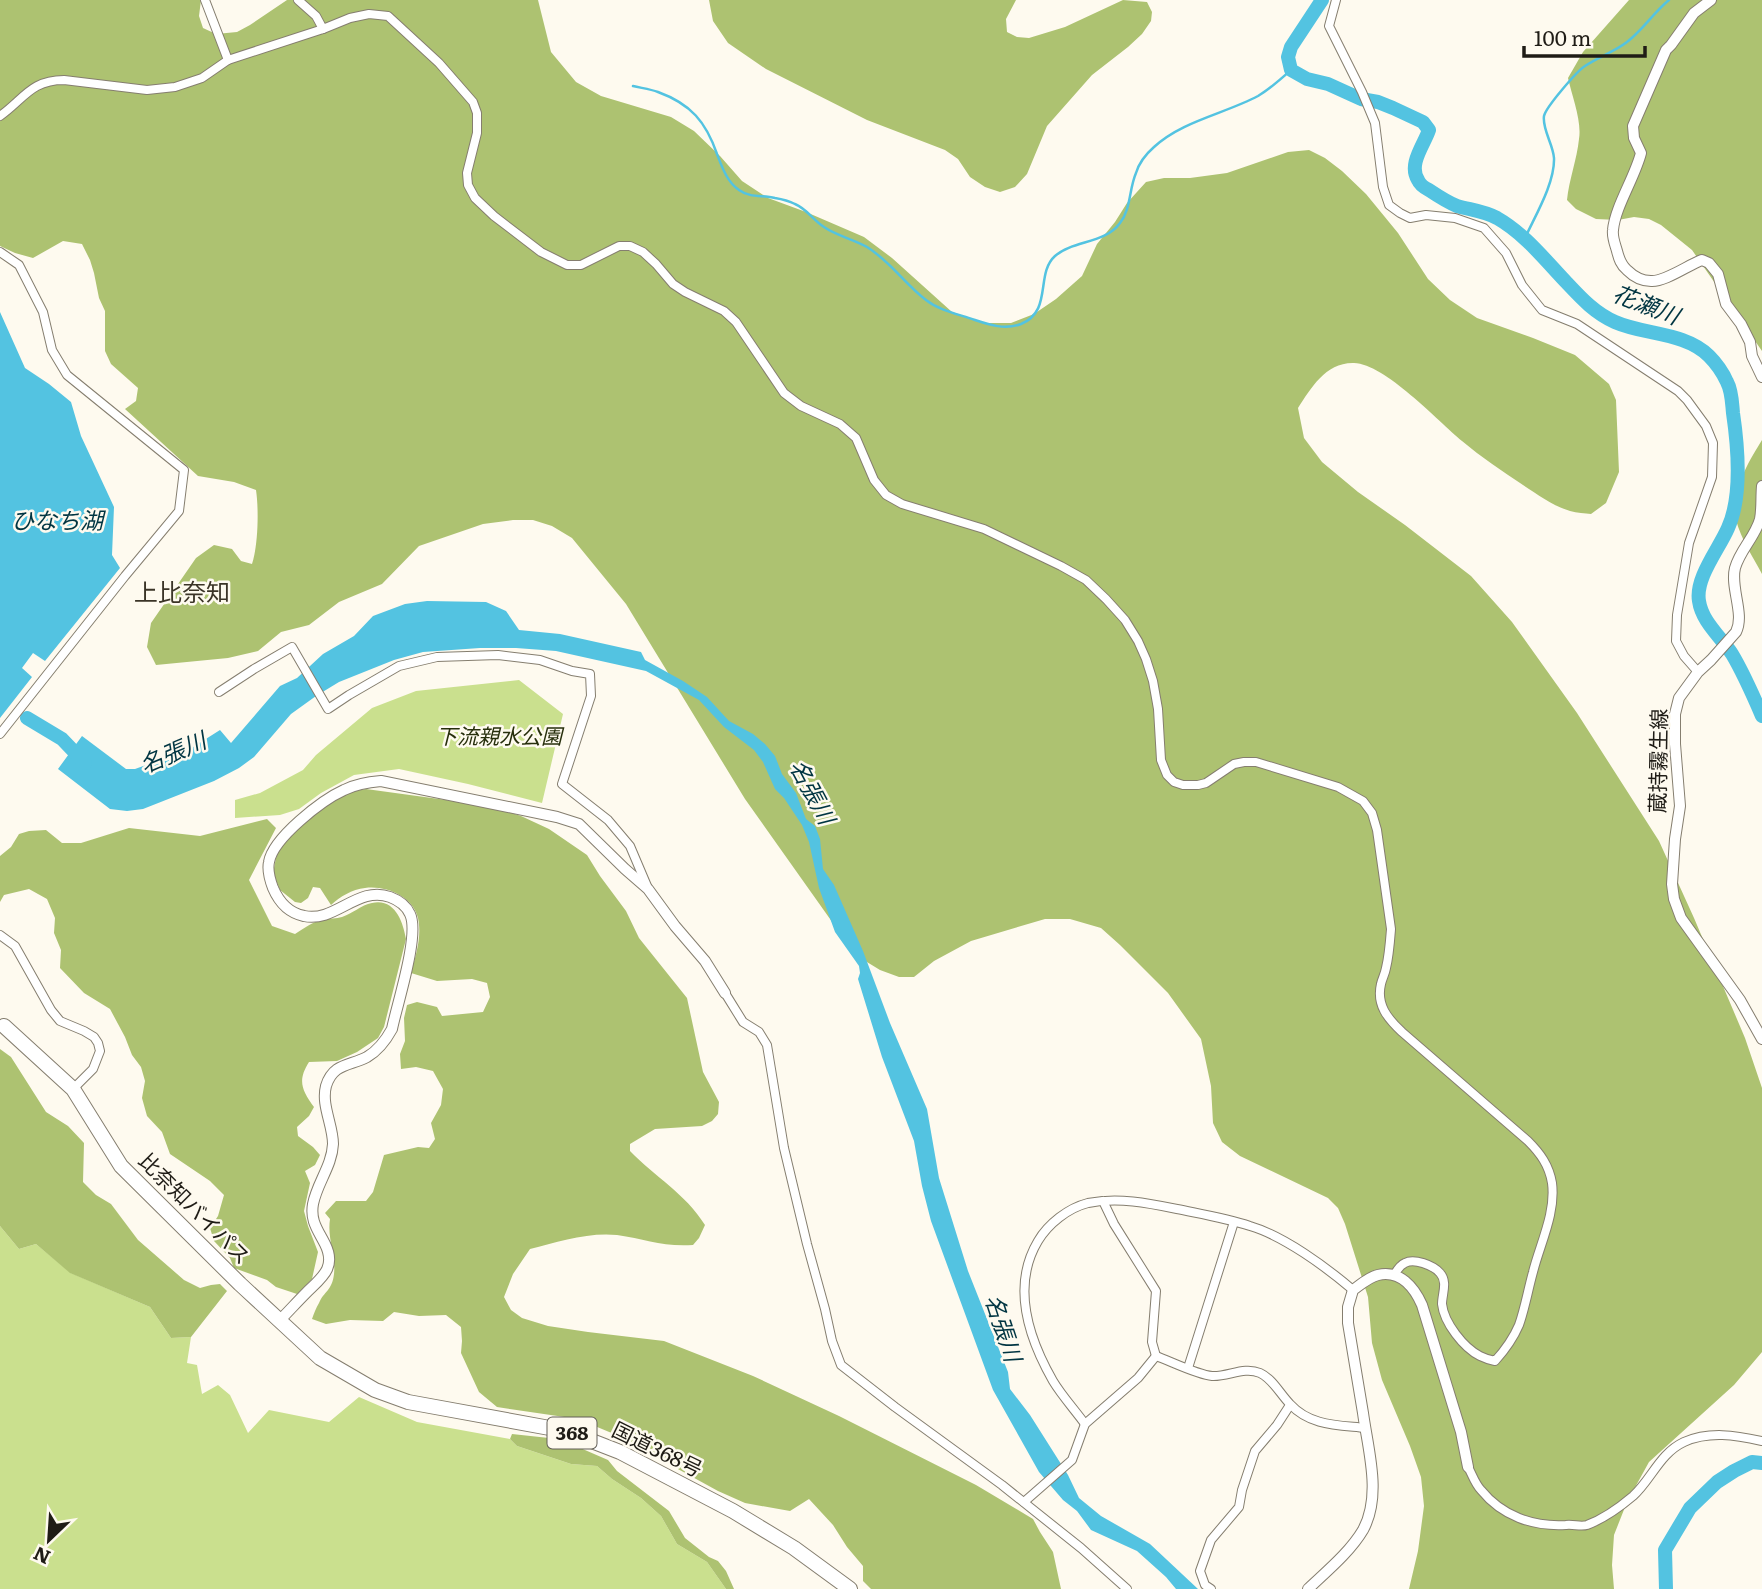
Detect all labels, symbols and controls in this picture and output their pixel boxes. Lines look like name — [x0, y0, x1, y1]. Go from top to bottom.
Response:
scale bar — [1524, 14, 1645, 58]
text: 100 m — [1534, 21, 1591, 52]
water label: 花瀬川 — [1608, 275, 1688, 332]
water label: ひなち湖 — [11, 502, 106, 536]
district label: 上比奈知 — [134, 573, 230, 608]
street label: 蔵持霧生線 — [1640, 708, 1673, 814]
park label: 下流親水公園 — [436, 719, 565, 750]
water label: 名張川 — [134, 721, 213, 780]
water label: 名張川 — [783, 753, 846, 832]
street label: 比奈知バイパス — [133, 1144, 259, 1270]
water label: 名張川 — [978, 1289, 1033, 1368]
street label: 国道368号 — [608, 1413, 709, 1483]
road number: 368 — [548, 1418, 596, 1448]
north arrow — [14, 1505, 84, 1575]
text: N — [28, 1540, 55, 1572]

